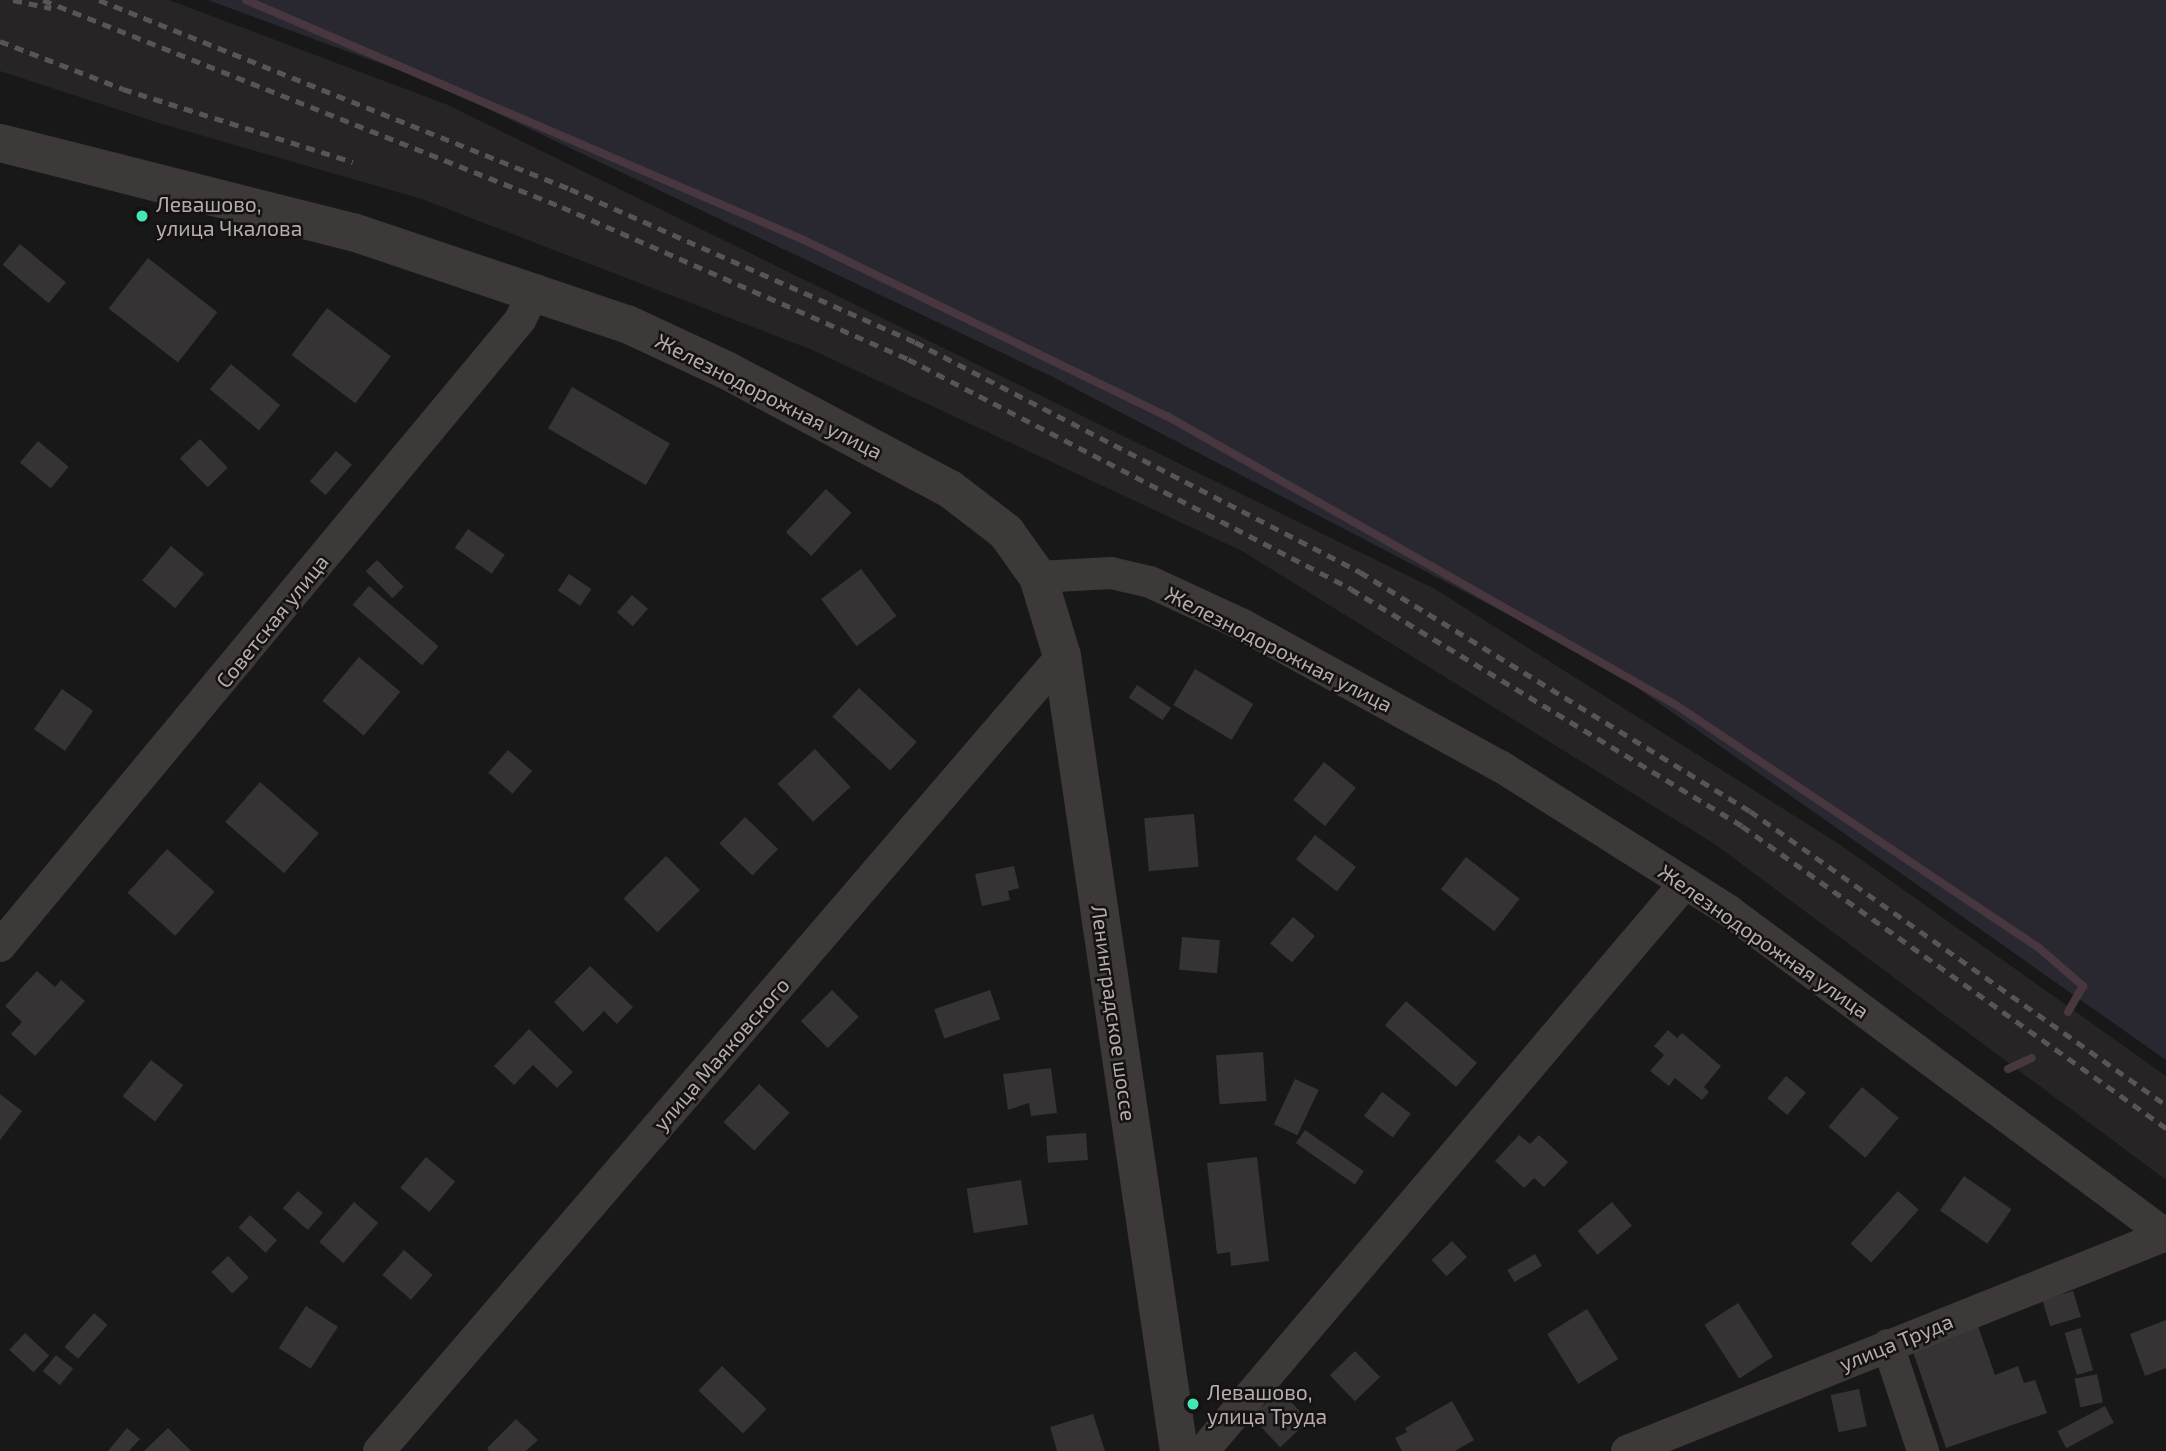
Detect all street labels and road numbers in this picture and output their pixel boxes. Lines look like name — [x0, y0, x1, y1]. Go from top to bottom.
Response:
street label: Железнодорожная улица — [651, 328, 887, 464]
street label: Советская улица — [210, 549, 334, 693]
street label: Железнодорожная улица — [1161, 581, 1397, 717]
street label: Железнодорожная улица — [1654, 859, 1874, 1023]
street label: Ленинградское шоссе — [1086, 903, 1142, 1123]
street label: улица Маяковского — [648, 972, 794, 1136]
street label: улица Труда — [1836, 1308, 1956, 1376]

